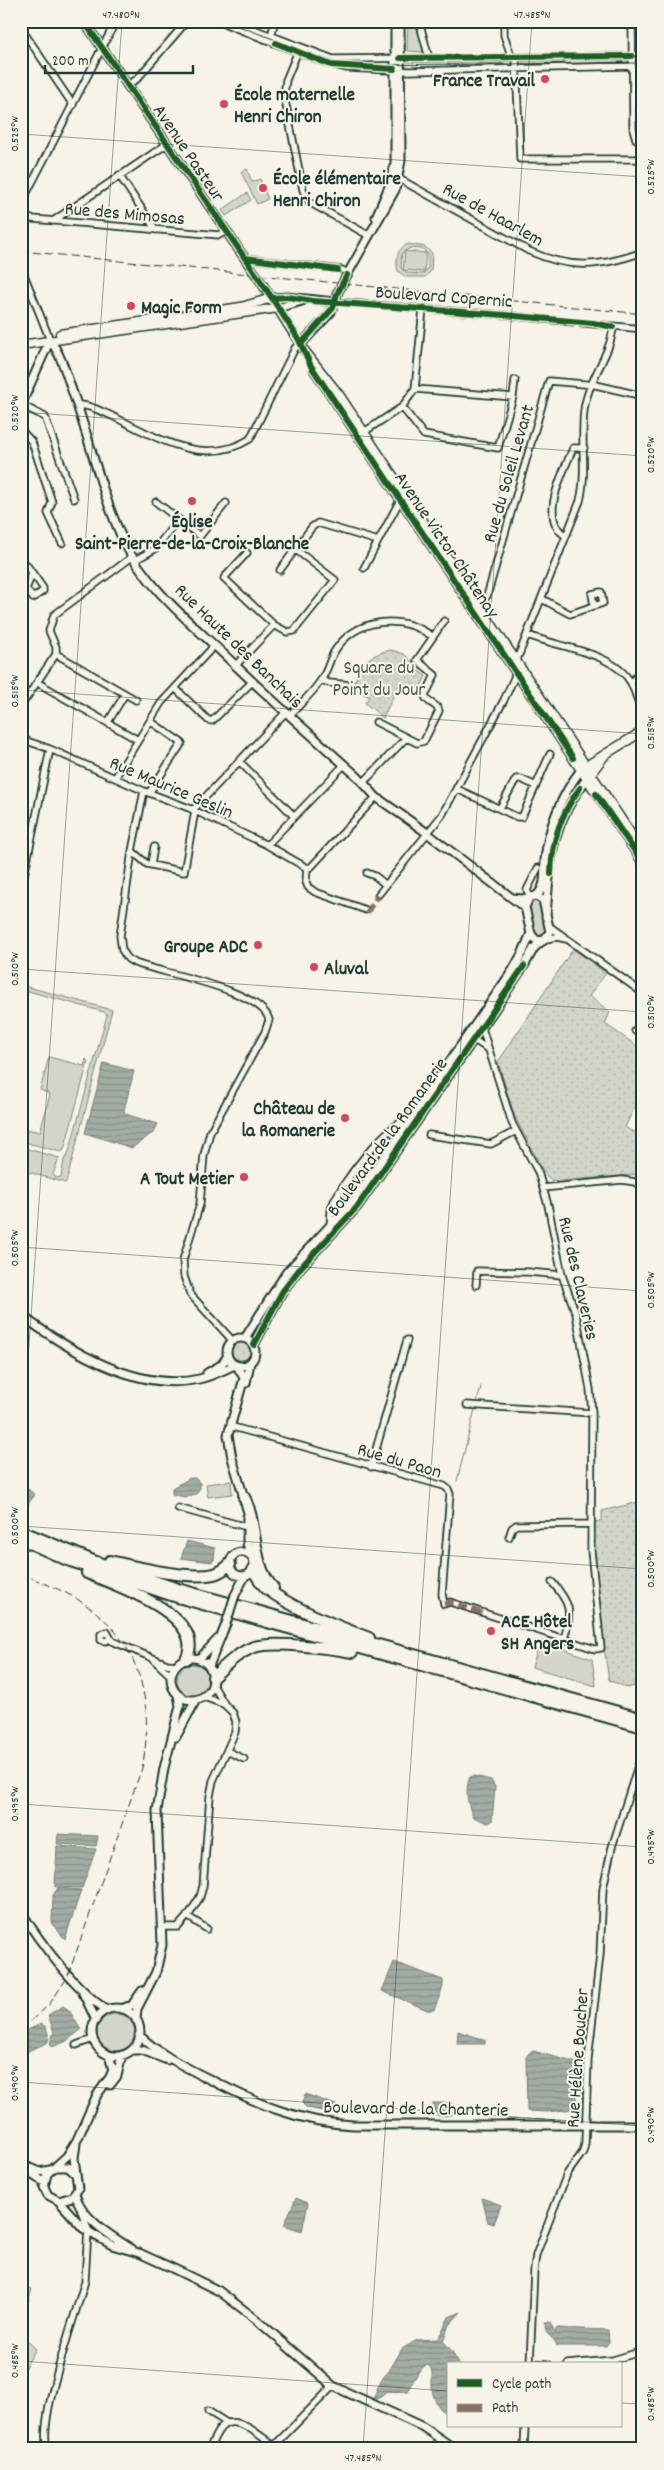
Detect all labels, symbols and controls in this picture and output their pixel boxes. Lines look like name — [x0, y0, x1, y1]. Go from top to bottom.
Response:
text: 47.480°N — [102, 7, 140, 24]
text: 47.485°N — [514, 7, 550, 24]
scale bar — [45, 42, 192, 74]
text: 200 m — [52, 51, 89, 73]
place label: France Travail — [433, 69, 535, 96]
marker: France Travail — [539, 73, 551, 85]
place label: École maternelle Henri Chiron — [234, 83, 355, 132]
marker: École maternelle Henri Chiron — [218, 98, 230, 110]
street label: Avenue Pasteur — [144, 100, 230, 208]
text: 0.525°W — [7, 116, 24, 152]
text: 0.525°W — [643, 159, 660, 195]
place label: École élémentaire Henri Chiron — [273, 167, 401, 216]
street label: Rue de Haarlem — [437, 177, 548, 255]
marker: École élémentaire Henri Chiron — [257, 182, 269, 194]
street label: Rue des Mimosas — [63, 197, 186, 234]
street label: Boulevard Copernic — [374, 280, 513, 317]
place label: Magic Form — [141, 296, 222, 323]
marker: Magic Form — [125, 300, 137, 312]
text: 0.520°W — [7, 395, 24, 431]
street label: Rue du Soleil Levant — [478, 402, 543, 546]
text: 0.520°W — [643, 437, 660, 473]
street label: Avenue Victor Châtenay — [386, 467, 504, 625]
marker: Église Saint-Pierre-de-la-Croix-Blanche — [186, 495, 198, 507]
place label: Église Saint-Pierre-de-la-Croix-Blanche — [75, 510, 309, 559]
street label: Rue Haute des Banchais — [167, 579, 308, 716]
park label: Square du Point du Jour — [333, 656, 425, 705]
text: 0.515°W — [7, 674, 24, 708]
text: 0.515°W — [643, 716, 660, 750]
street label: Rue Maurice Geslin — [105, 751, 237, 827]
place label: Groupe ADC — [164, 935, 249, 962]
marker: Groupe ADC — [252, 939, 264, 951]
text: 0.510°W — [7, 952, 24, 986]
place label: Aluval — [324, 957, 369, 984]
marker: Aluval — [308, 961, 320, 973]
text: 0.510°W — [643, 995, 660, 1029]
street label: Boulevard de la Romanerie — [322, 1053, 456, 1223]
place label: Château de la Romanerie — [242, 1097, 335, 1146]
marker: Château de la Romanerie — [339, 1112, 351, 1124]
place label: A Tout Metier — [140, 1167, 235, 1194]
marker: A Tout Metier — [238, 1171, 250, 1183]
street label: Rue des Claveries — [549, 1214, 604, 1343]
text: 0.505°W — [7, 1229, 24, 1266]
text: 0.505°W — [643, 1271, 660, 1308]
street label: Rue du Paon — [354, 1437, 444, 1487]
text: 0.500°W — [7, 1507, 24, 1545]
text: 0.500°W — [643, 1550, 660, 1588]
place label: ACE Hôtel SH Angers — [501, 1610, 574, 1659]
marker: ACE Hôtel SH Angers — [485, 1625, 497, 1637]
text: 0.495°W — [7, 1786, 24, 1822]
text: 0.495°W — [643, 1829, 660, 1865]
street label: Rue Hélène Boucher — [561, 1988, 598, 2129]
text: 0.490°W — [7, 2065, 24, 2101]
street label: Boulevard de la Chanterie — [323, 2095, 509, 2126]
text: 0.490°W — [643, 2107, 660, 2143]
text: 0.485°W — [7, 2344, 24, 2378]
legend — [447, 2362, 622, 2428]
text: Cycle path — [492, 2374, 552, 2396]
text: 0.485°W — [643, 2387, 660, 2421]
text: Path — [492, 2398, 518, 2420]
text: 47.485°N — [345, 2450, 381, 2467]

